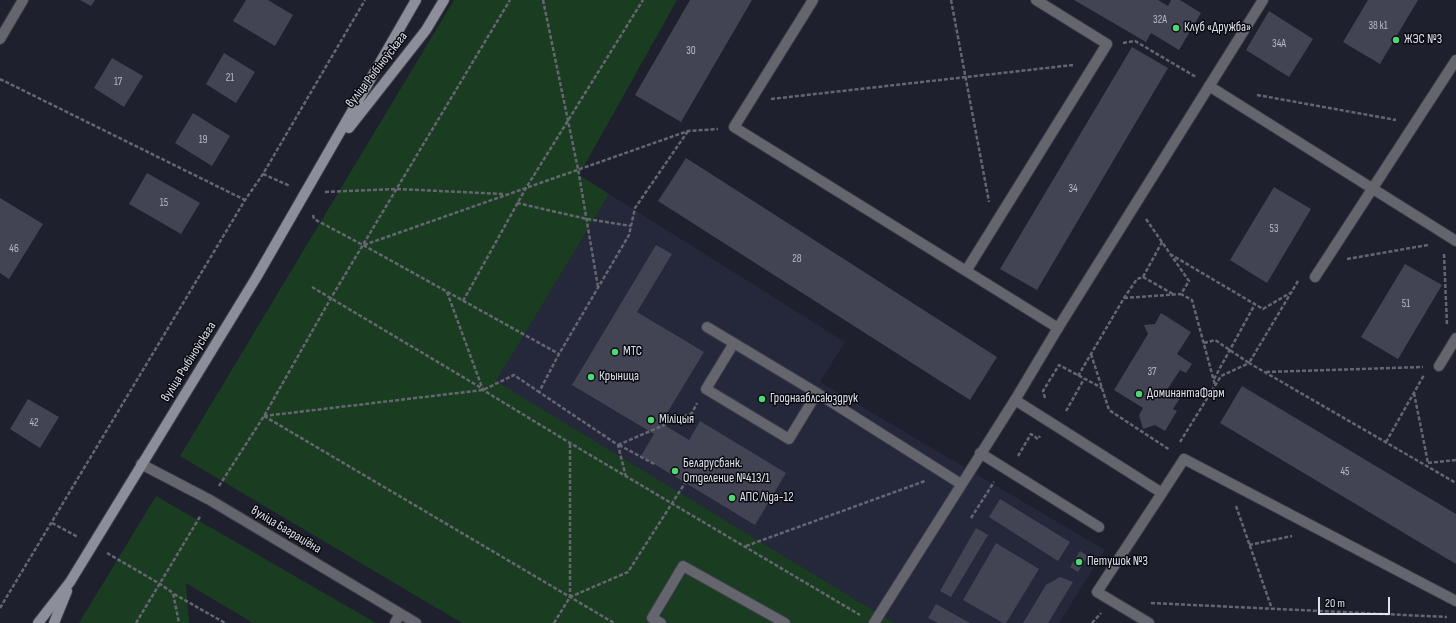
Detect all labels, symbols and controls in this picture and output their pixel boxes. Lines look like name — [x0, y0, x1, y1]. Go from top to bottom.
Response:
house number: 32А — [1153, 13, 1167, 27]
house number: 38 к1 — [1368, 19, 1388, 33]
place label: Клуб «Дружба» — [1184, 20, 1251, 36]
marker: Клуб «Дружба» — [1171, 23, 1181, 33]
street label: вуліца Рыбіноўскага — [343, 29, 411, 111]
place label: ЖЭС №3 — [1404, 32, 1442, 48]
marker: ЖЭС №3 — [1391, 35, 1401, 45]
house number: 34А — [1272, 37, 1286, 51]
house number: 30 — [686, 44, 696, 58]
house number: 21 — [226, 71, 234, 85]
house number: 17 — [114, 75, 122, 89]
house number: 19 — [199, 133, 207, 147]
house number: 34 — [1068, 182, 1078, 196]
house number: 15 — [160, 196, 168, 210]
house number: 53 — [1269, 222, 1279, 236]
house number: 46 — [9, 242, 19, 256]
house number: 28 — [792, 252, 802, 266]
house number: 51 — [1402, 297, 1410, 311]
street label: вуліца Рыбіноўскага — [158, 319, 220, 405]
place label: МТС — [623, 344, 642, 360]
marker: МТС — [610, 347, 620, 357]
house number: 37 — [1147, 365, 1157, 379]
place label: Крыница — [599, 369, 639, 385]
marker: Крыница — [586, 372, 596, 382]
place label: ДоминантаФарм — [1147, 386, 1225, 402]
marker: ДоминантаФарм — [1134, 389, 1144, 399]
place label: Гроднааблсаюздрук — [770, 391, 858, 407]
marker: Гроднааблсаюздрук — [757, 394, 767, 404]
place label: Міліцыя — [659, 412, 694, 428]
marker: Міліцыя — [646, 415, 656, 425]
house number: 42 — [29, 416, 39, 430]
place label: Беларусбанк. Отделение №413/1 — [683, 456, 770, 487]
house number: 45 — [1340, 465, 1350, 479]
marker: Беларусбанк. Отделение №413/1 — [670, 466, 680, 476]
place label: АПС Ліда-12 — [740, 490, 794, 506]
marker: АПС Ліда-12 — [727, 493, 737, 503]
street label: вуліца Баграціёна — [248, 503, 324, 557]
place label: Петушок №3 — [1087, 554, 1148, 570]
marker: Петушок №3 — [1074, 557, 1084, 567]
scale bar — [1320, 589, 1392, 615]
text: 20 m — [1325, 596, 1345, 611]

